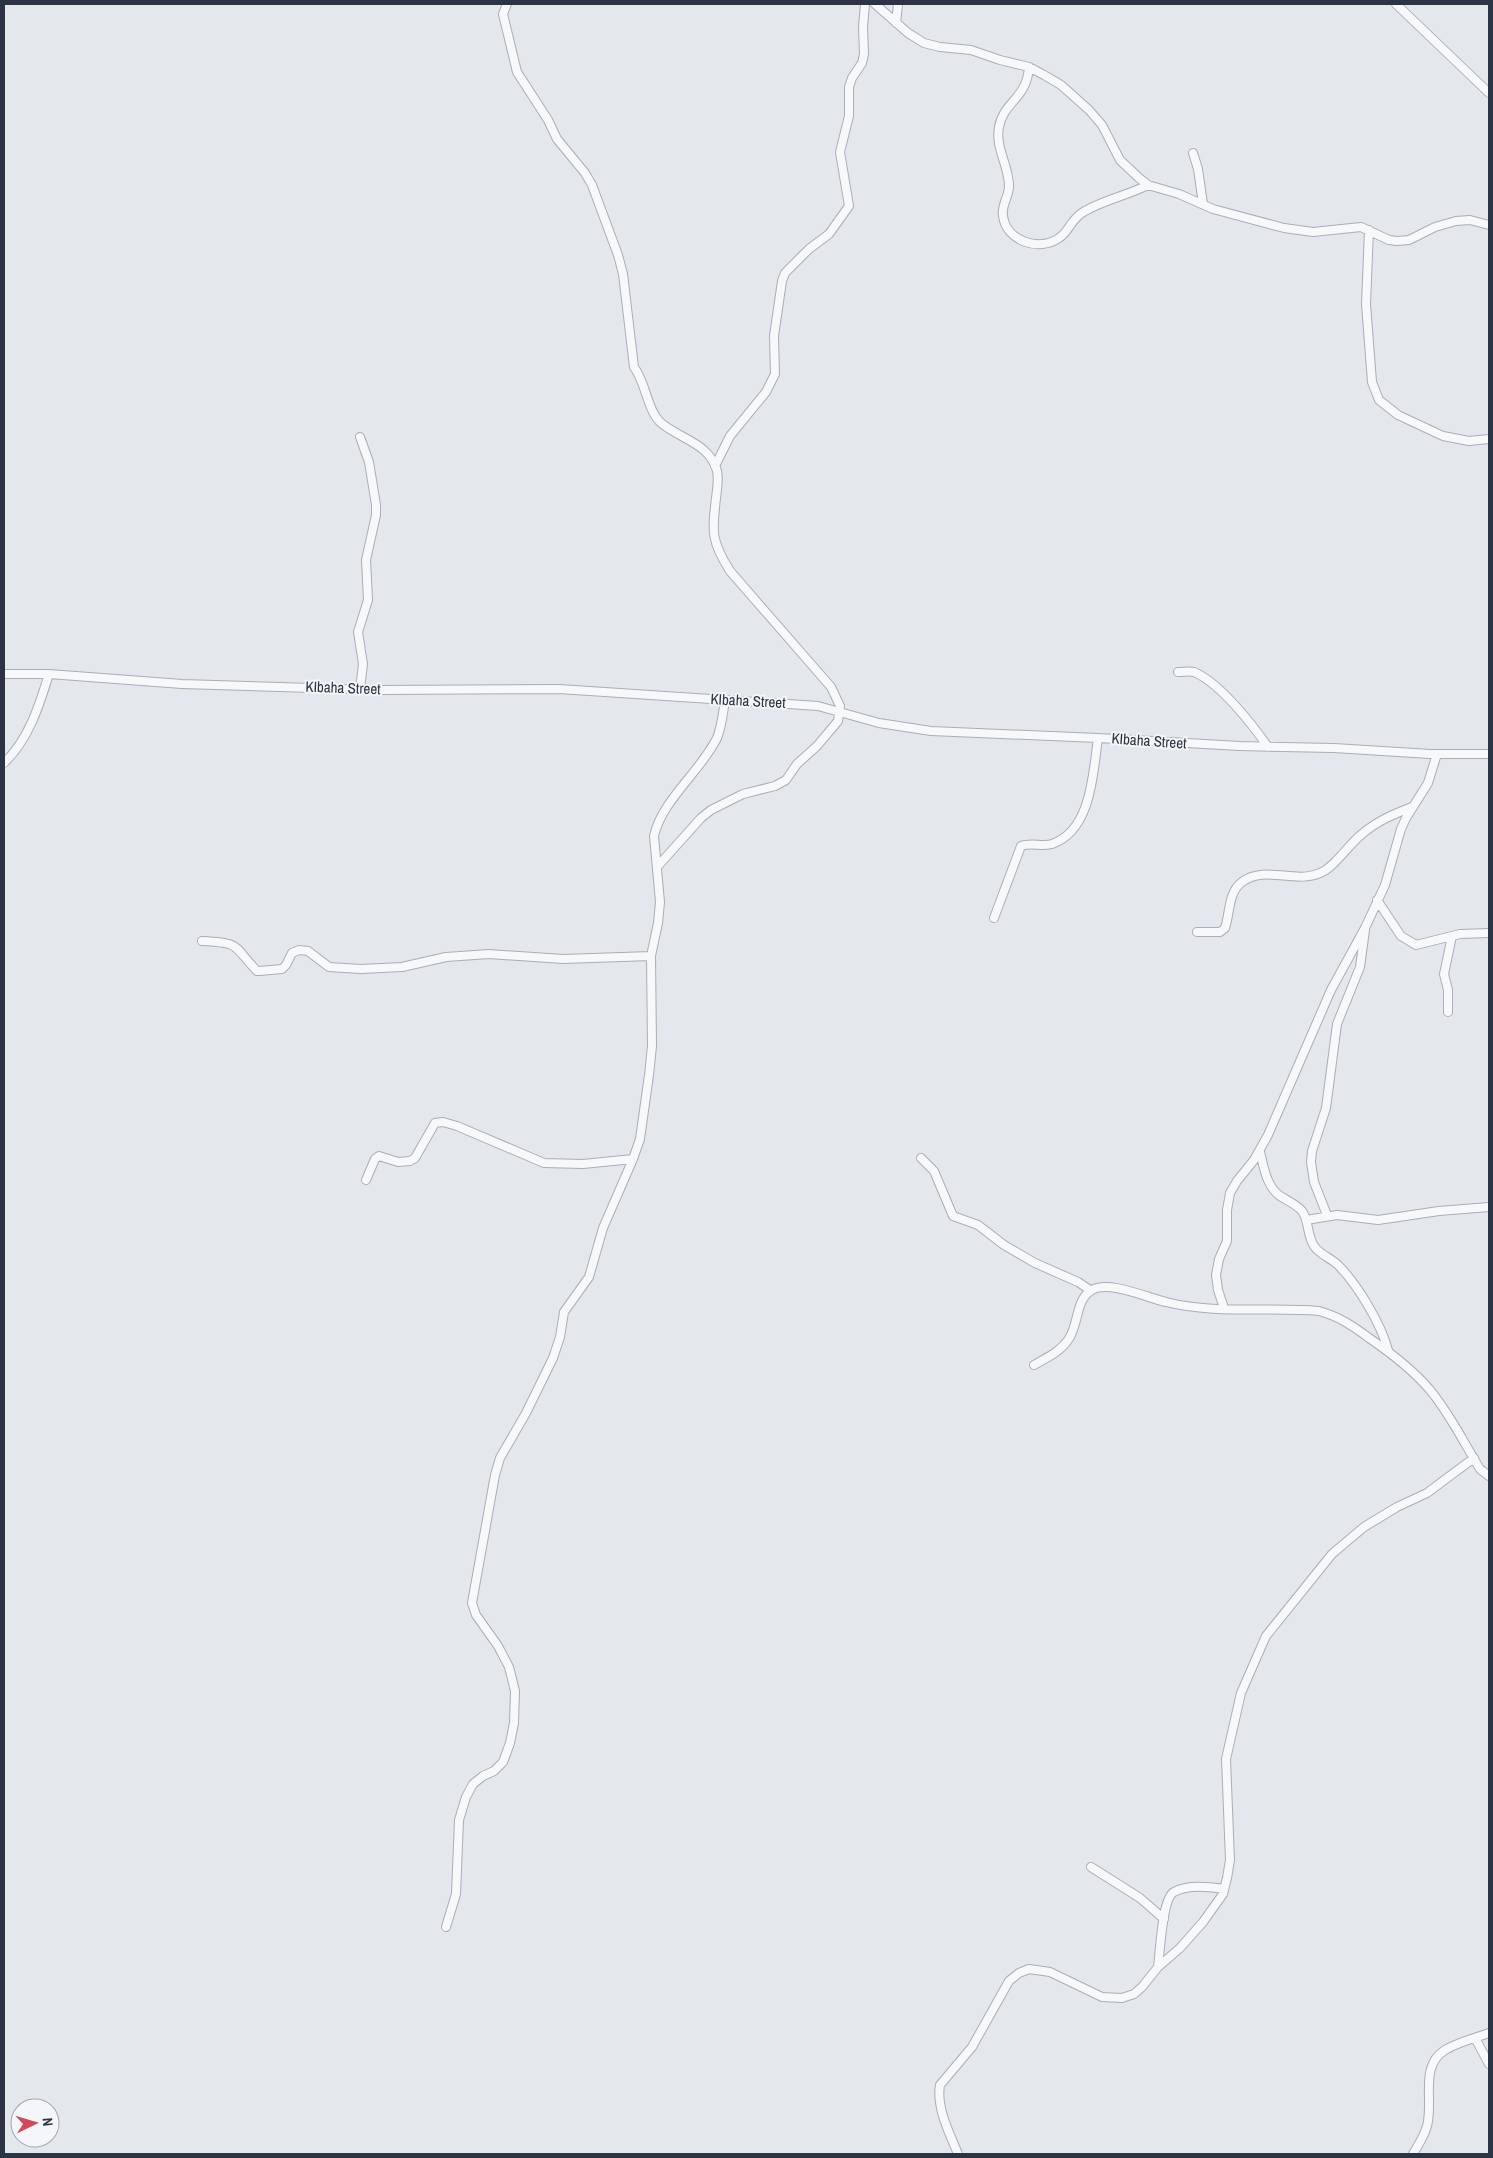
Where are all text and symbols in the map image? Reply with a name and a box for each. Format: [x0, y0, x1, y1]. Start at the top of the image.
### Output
street label: KIbaha Street [305, 676, 382, 699]
street label: KIbaha Street [710, 688, 787, 713]
street label: KIbaha Street [1111, 727, 1188, 754]
north arrow [10, 2098, 60, 2148]
text: N [39, 2117, 57, 2127]

